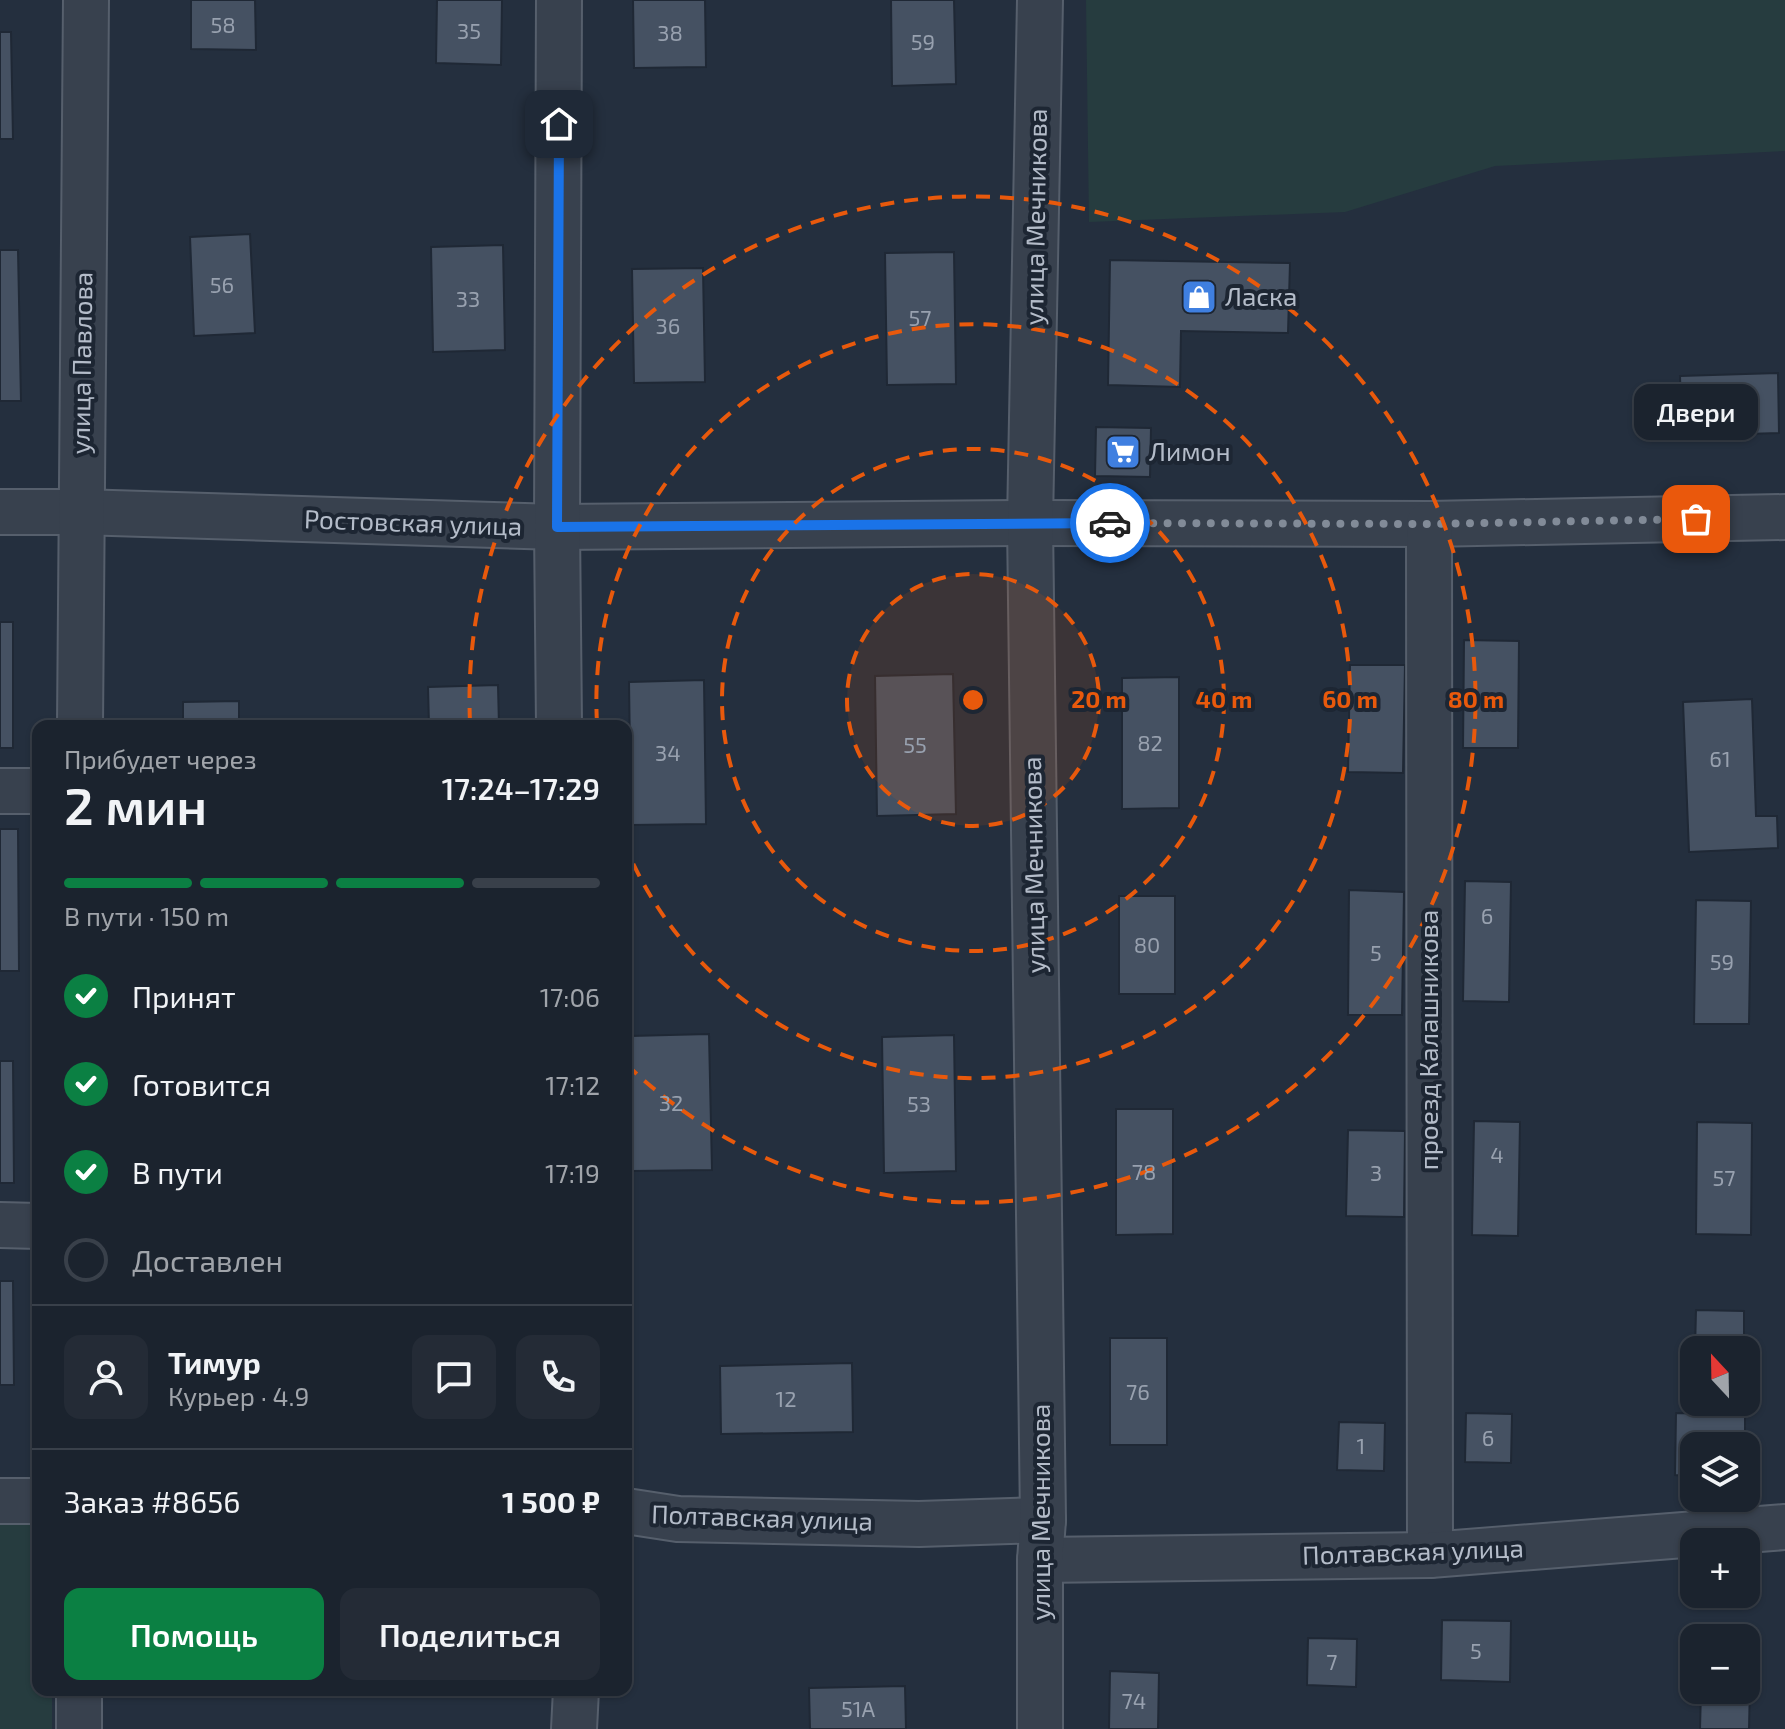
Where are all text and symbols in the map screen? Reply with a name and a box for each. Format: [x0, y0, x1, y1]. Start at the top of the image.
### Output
house number: 58 [210, 11, 236, 37]
house number: 35 [457, 17, 481, 43]
house number: 38 [657, 19, 683, 45]
house number: 59 [911, 28, 935, 54]
pin [525, 90, 593, 158]
icon: home [537, 102, 581, 146]
street label: улица Мечникова [1017, 108, 1053, 326]
street label: улица Павлова [63, 271, 99, 455]
house number: 56 [210, 271, 234, 297]
shop icon: Ласка [1180, 278, 1218, 316]
place label: Ласка [1225, 280, 1297, 311]
house number: 33 [456, 285, 480, 311]
house number: 57 [908, 304, 932, 330]
house number: 36 [656, 312, 680, 338]
callout: Двери [1634, 383, 1758, 439]
text: Двери [1657, 396, 1735, 427]
supermarket icon: Лимон [1104, 433, 1142, 471]
place label: Лимон [1149, 435, 1231, 466]
courier [1070, 483, 1150, 563]
pin [1662, 485, 1730, 553]
icon: bag [1674, 497, 1718, 541]
icon: car [1088, 501, 1132, 545]
street label: Ростовская улица [303, 502, 523, 542]
text: 20 m [1071, 684, 1127, 713]
text: 40 m [1196, 684, 1252, 713]
text: 60 m [1322, 684, 1378, 713]
text: 80 m [1448, 684, 1504, 713]
centre of rings [959, 686, 987, 714]
house number: 82 [1137, 729, 1163, 755]
house number: 55 [903, 731, 927, 757]
house number: 34 [655, 739, 681, 765]
text: Прибудет через [64, 743, 257, 774]
house number: 61 [1709, 745, 1731, 771]
street label: улица Мечникова [1015, 756, 1051, 974]
text: 17:24–17:29 [442, 770, 600, 806]
text: 2 мин [64, 773, 207, 835]
text: В пути · 150 m [64, 900, 229, 931]
house number: 6 [1481, 902, 1493, 928]
street label: проезд Калашникова [1412, 910, 1443, 1170]
house number: 80 [1134, 931, 1160, 957]
house number: 5 [1370, 939, 1382, 965]
house number: 59 [1710, 948, 1734, 974]
icon: check [64, 974, 108, 1018]
text: Принят [132, 978, 236, 1014]
text: 17:06 [540, 981, 600, 1012]
icon: check [64, 1062, 108, 1106]
text: Готовится [132, 1066, 271, 1102]
text: 17:12 [545, 1069, 600, 1100]
house number: 32 [659, 1089, 683, 1115]
house number: 53 [907, 1090, 931, 1116]
house number: 4 [1490, 1141, 1504, 1167]
icon: check [64, 1150, 108, 1194]
text: В пути [132, 1154, 223, 1190]
text: 17:19 [545, 1157, 600, 1188]
house number: 78 [1132, 1158, 1156, 1184]
house number: 3 [1370, 1159, 1382, 1185]
house number: 57 [1712, 1164, 1736, 1190]
text: Доставлен [132, 1242, 283, 1278]
button: person [64, 1335, 148, 1419]
button: chat [412, 1335, 496, 1419]
button: phone [516, 1335, 600, 1419]
north arrow [1680, 1336, 1760, 1416]
map controls [1680, 1336, 1760, 1704]
text: Тимур [168, 1344, 261, 1380]
house number: 76 [1126, 1378, 1150, 1404]
text: Курьер · 4.9 [168, 1380, 309, 1411]
house number: 12 [775, 1385, 797, 1411]
street label: улица Мечникова [1024, 1404, 1056, 1620]
house number: 6 [1482, 1424, 1494, 1450]
house number: 1 [1357, 1432, 1365, 1458]
button: layers [1680, 1432, 1760, 1512]
text: Заказ #8656 [64, 1483, 240, 1519]
text: 1 500 ₽ [502, 1483, 600, 1519]
street label: Полтавская улица [651, 1497, 873, 1537]
button: + [1680, 1528, 1760, 1608]
street label: Полтавская улица [1302, 1531, 1524, 1571]
button: Помощь [64, 1588, 324, 1680]
button: Поделиться [340, 1588, 600, 1680]
button: − [1680, 1624, 1760, 1704]
house number: 5 [1470, 1637, 1482, 1663]
house number: 7 [1326, 1648, 1338, 1674]
house number: 74 [1122, 1687, 1146, 1713]
house number: 51А [841, 1695, 875, 1721]

